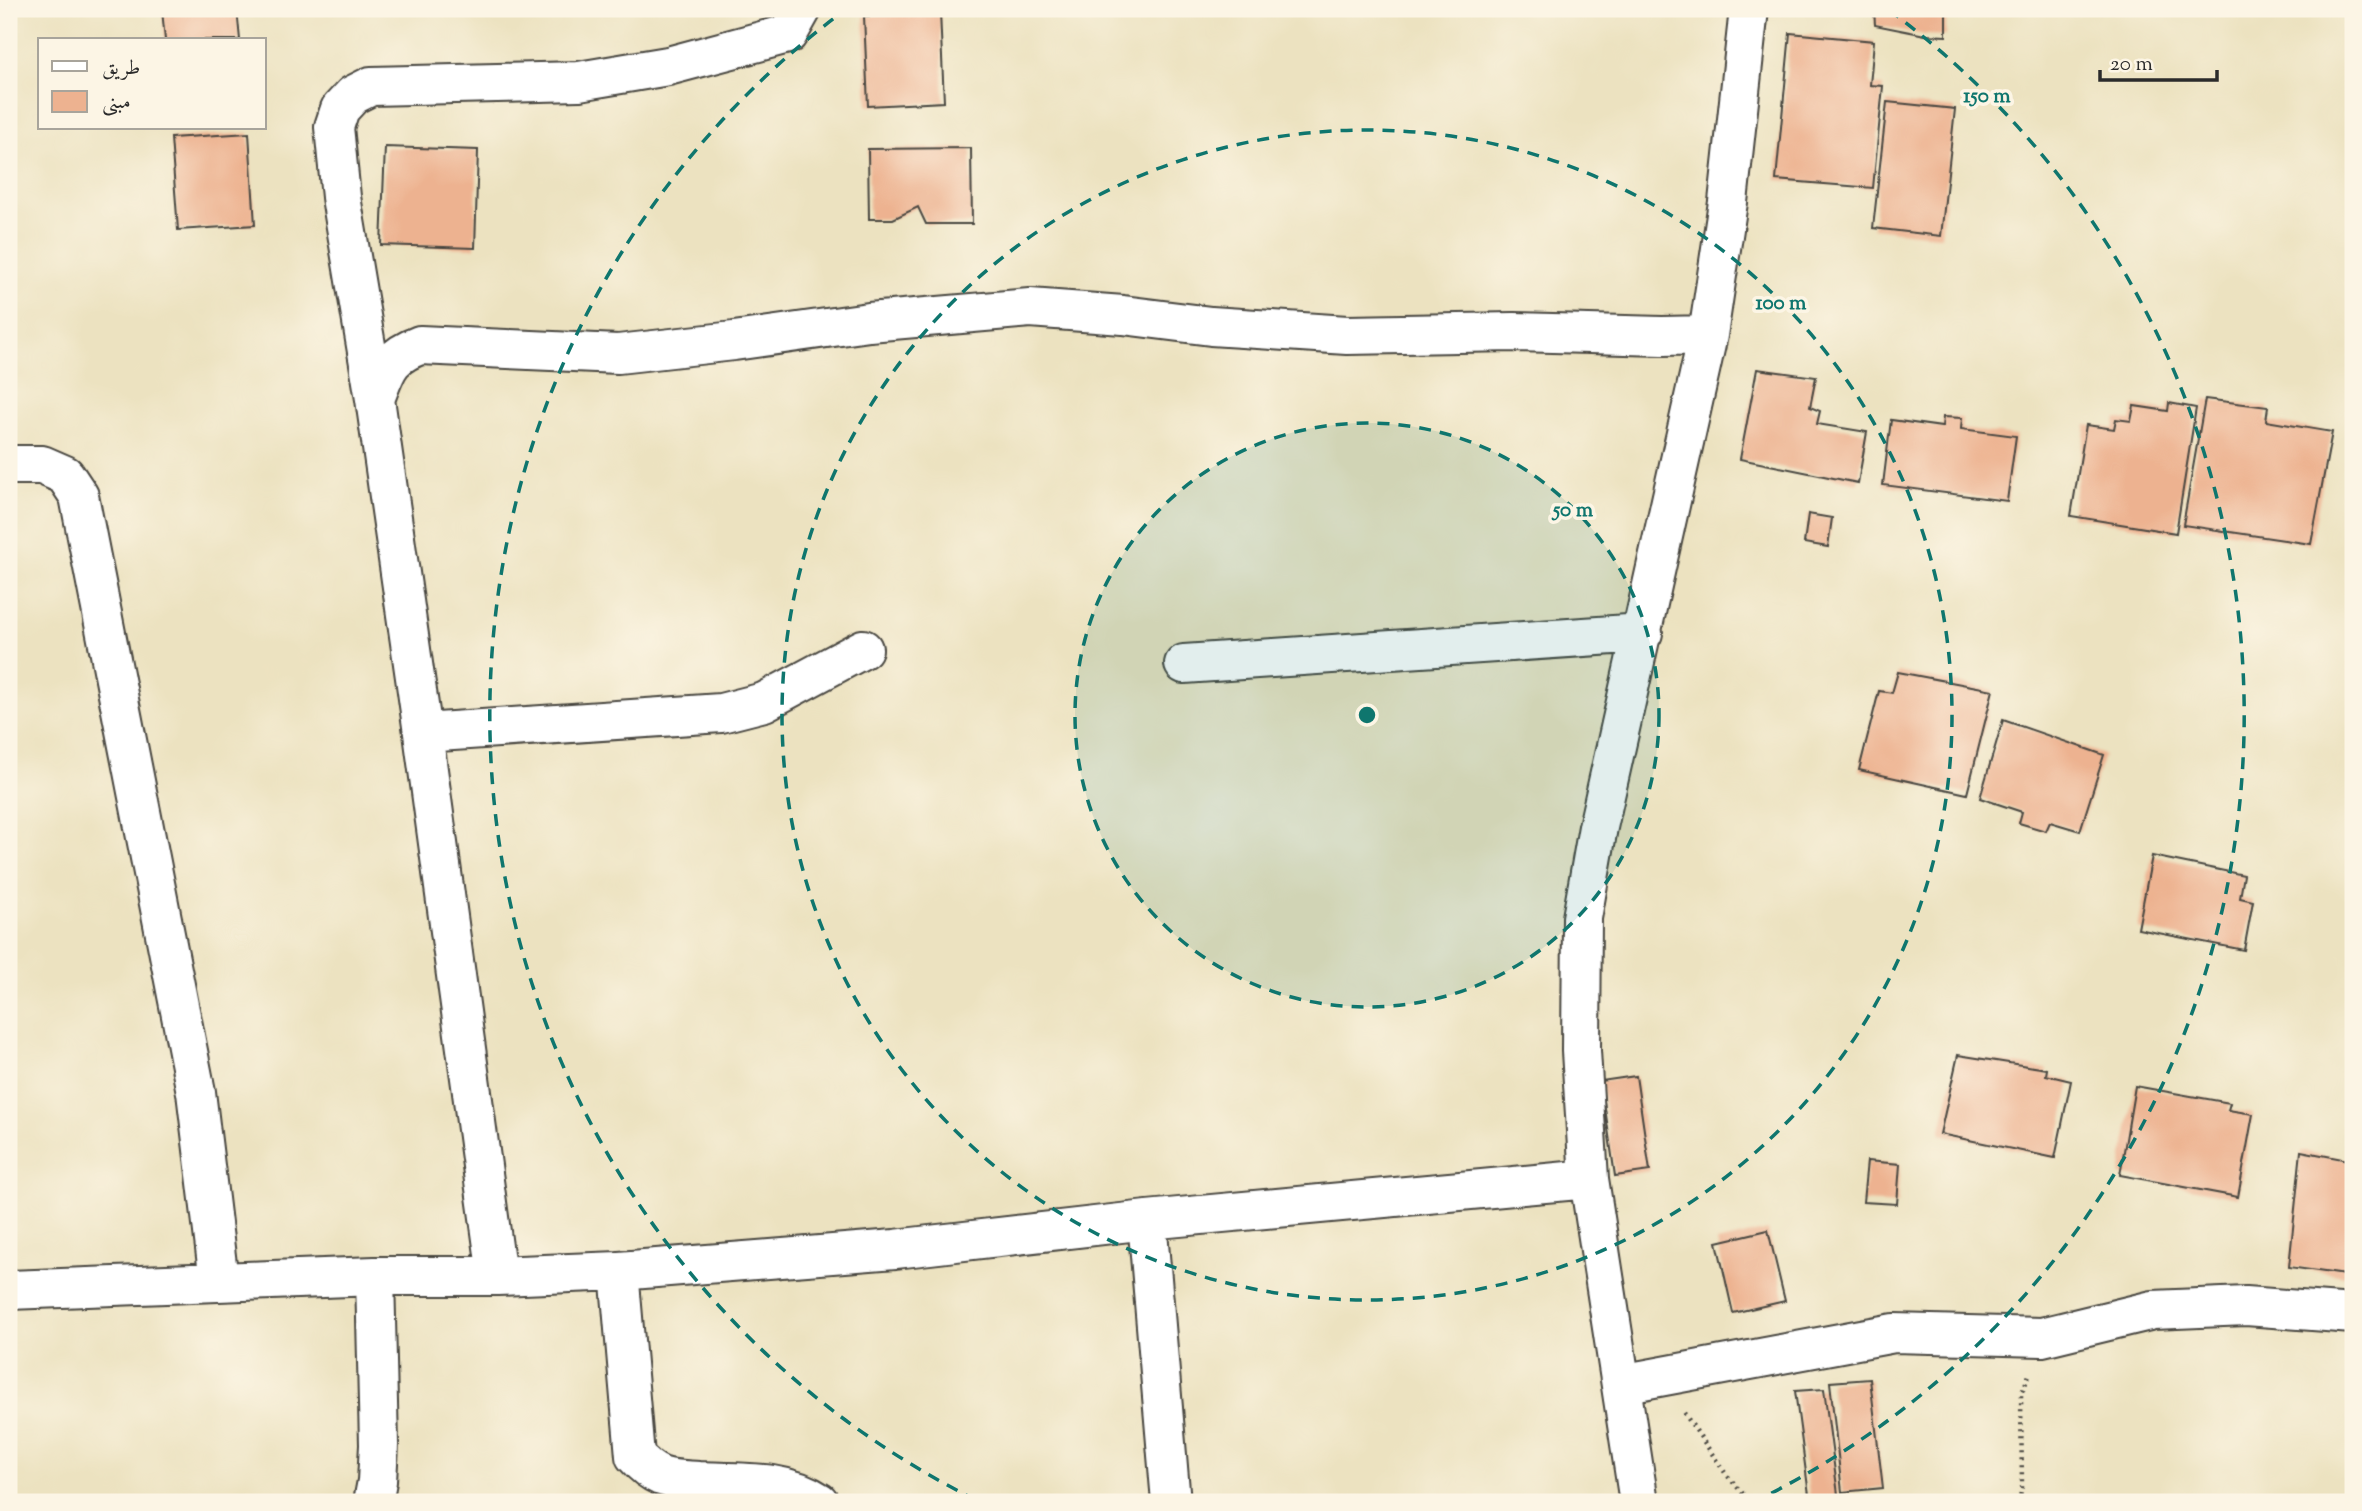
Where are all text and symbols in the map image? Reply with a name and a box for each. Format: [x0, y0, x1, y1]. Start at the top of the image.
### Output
legend [38, 38, 266, 130]
scale bar [2100, 38, 2217, 82]
text: 20 m [2110, 50, 2153, 80]
text: طريق [102, 54, 140, 84]
text: 150 m [1963, 82, 2011, 112]
text: مبنى [102, 88, 131, 118]
text: 100 m [1756, 289, 1807, 319]
text: 50 m [1551, 496, 1594, 526]
centre of rings [1355, 703, 1379, 727]

